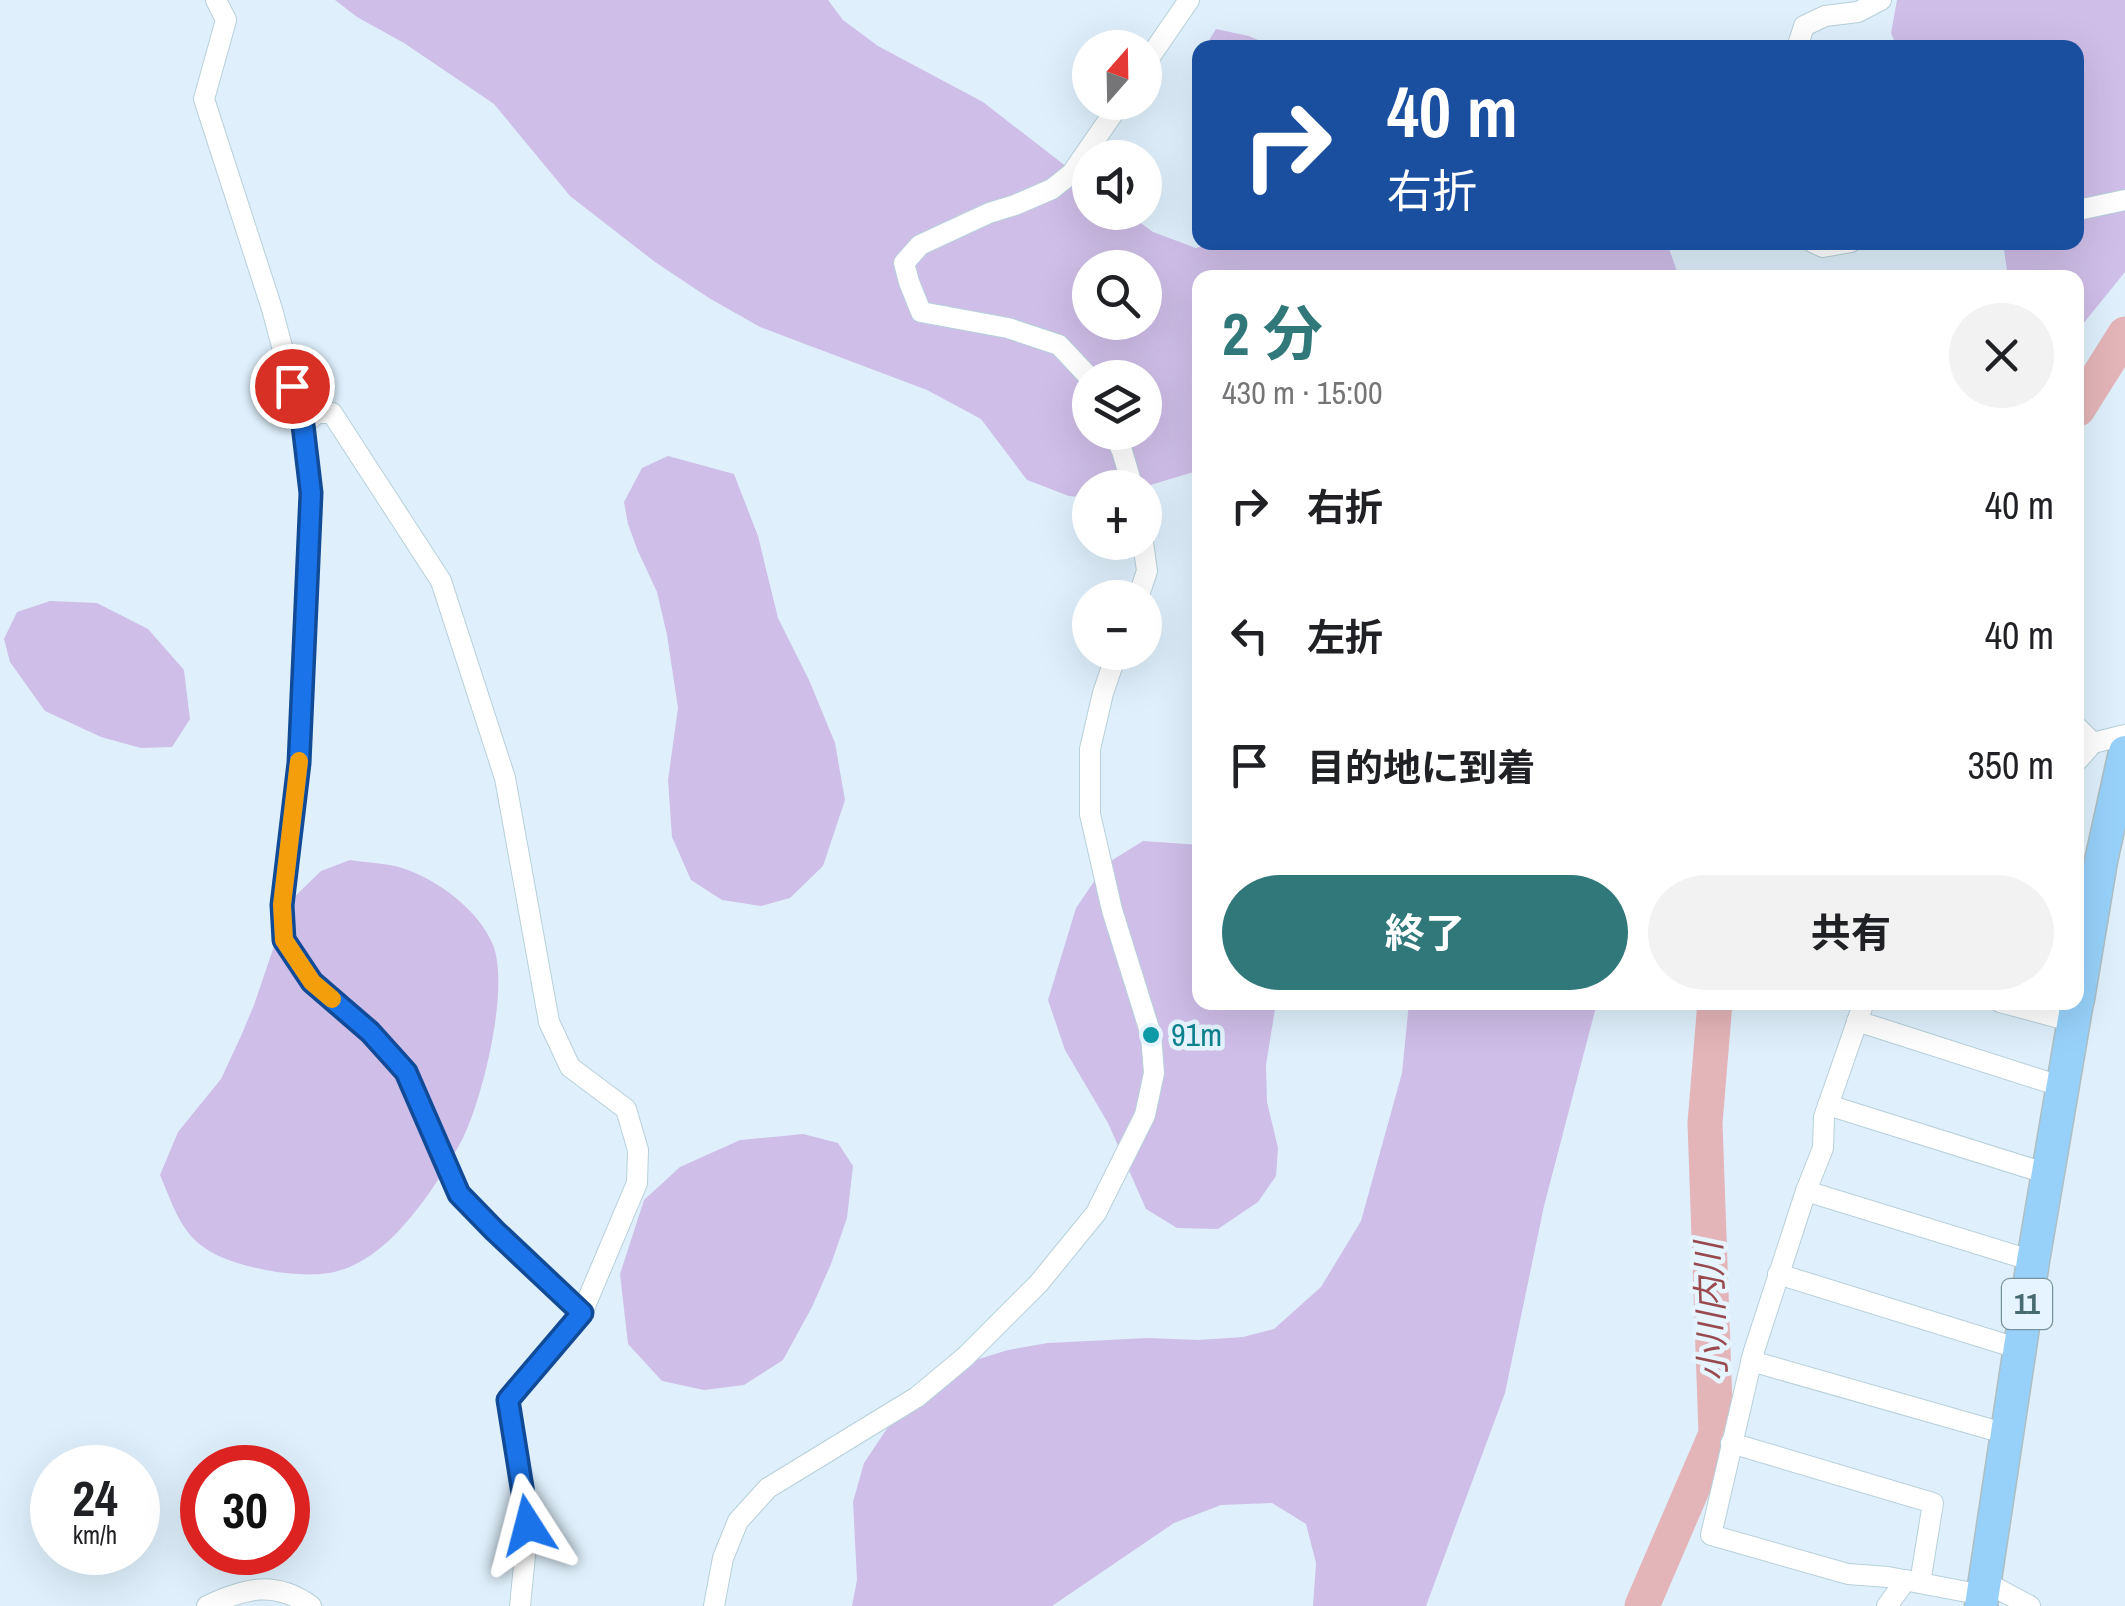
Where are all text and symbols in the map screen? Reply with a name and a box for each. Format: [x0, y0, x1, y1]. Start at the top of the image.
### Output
north arrow [1072, 30, 1162, 120]
map controls [1072, 30, 1162, 670]
text: 40 m [1387, 65, 1518, 159]
icon: right [1222, 80, 1352, 210]
button: sound [1072, 140, 1162, 230]
text: 右折 [1387, 160, 1477, 221]
button: search [1072, 250, 1162, 340]
text: 2 分 [1222, 293, 1323, 374]
button: close [1949, 303, 2054, 408]
pin [250, 344, 335, 429]
icon: arrive [265, 359, 320, 414]
button: layers [1072, 360, 1162, 450]
text: 430 m · 15:00 [1222, 371, 1382, 414]
button: + [1072, 470, 1162, 560]
icon: right [1222, 478, 1277, 533]
text: 40 m [1985, 480, 2054, 531]
text: 右折 [1307, 482, 1383, 533]
button: − [1072, 580, 1162, 670]
icon: left [1222, 608, 1277, 663]
text: 40 m [1985, 610, 2054, 661]
text: 左折 [1307, 612, 1383, 663]
icon: arrive [1222, 738, 1277, 793]
text: 350 m [1967, 740, 2054, 791]
text: 目的地に到着 [1307, 742, 1535, 793]
button: 終了 [1222, 875, 1628, 990]
button: 共有 [1648, 875, 2054, 990]
place label: 91m [1171, 1013, 1222, 1056]
marker: 91m [1140, 1024, 1162, 1046]
water label: 小川内川 [1684, 1237, 1736, 1383]
road number: 11 [2002, 1279, 2052, 1329]
speed limit sign: 30 [180, 1445, 310, 1575]
text: 24 [72, 1464, 118, 1532]
position arrow [476, 1473, 580, 1577]
text: km/h [73, 1518, 117, 1552]

